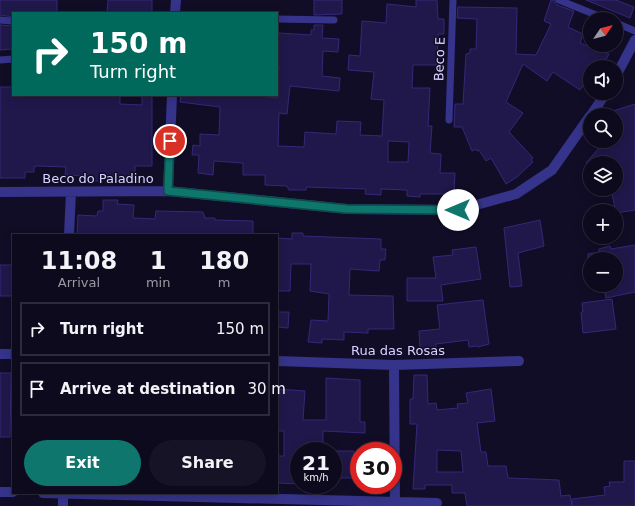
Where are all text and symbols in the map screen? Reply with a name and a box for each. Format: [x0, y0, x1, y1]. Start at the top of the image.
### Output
north arrow [583, 12, 623, 52]
map controls [583, 12, 623, 292]
text: 150 m [90, 27, 187, 60]
icon: right [24, 28, 76, 80]
street label: Beco E [431, 37, 448, 81]
button: sound [583, 60, 623, 100]
text: Turn right [90, 61, 176, 82]
button: search [583, 108, 623, 148]
pin [153, 124, 187, 158]
icon: arrive [159, 130, 181, 152]
button: layers [583, 156, 623, 196]
street label: Beco do Paladino [42, 171, 154, 186]
position arrow [437, 189, 479, 231]
button: + [583, 204, 623, 244]
text: 11:08 [41, 247, 117, 275]
text: 1 [150, 247, 166, 275]
text: 180 [199, 247, 249, 275]
button: − [583, 252, 623, 292]
text: Arrival [58, 275, 100, 290]
text: min [146, 275, 170, 290]
text: m [218, 275, 231, 290]
icon: right [26, 318, 48, 340]
text: Turn right [60, 320, 144, 338]
text: 150 m [216, 320, 264, 338]
street label: Rua das Rosas [351, 343, 445, 358]
icon: arrive [26, 378, 48, 400]
text: Arrive at destination [60, 380, 235, 398]
text: 30 m [247, 380, 286, 398]
button: Exit [24, 440, 141, 486]
button: Share [149, 440, 266, 486]
speed limit sign: 30 [350, 442, 402, 494]
text: 21 [302, 451, 330, 475]
text: km/h [303, 472, 329, 483]

